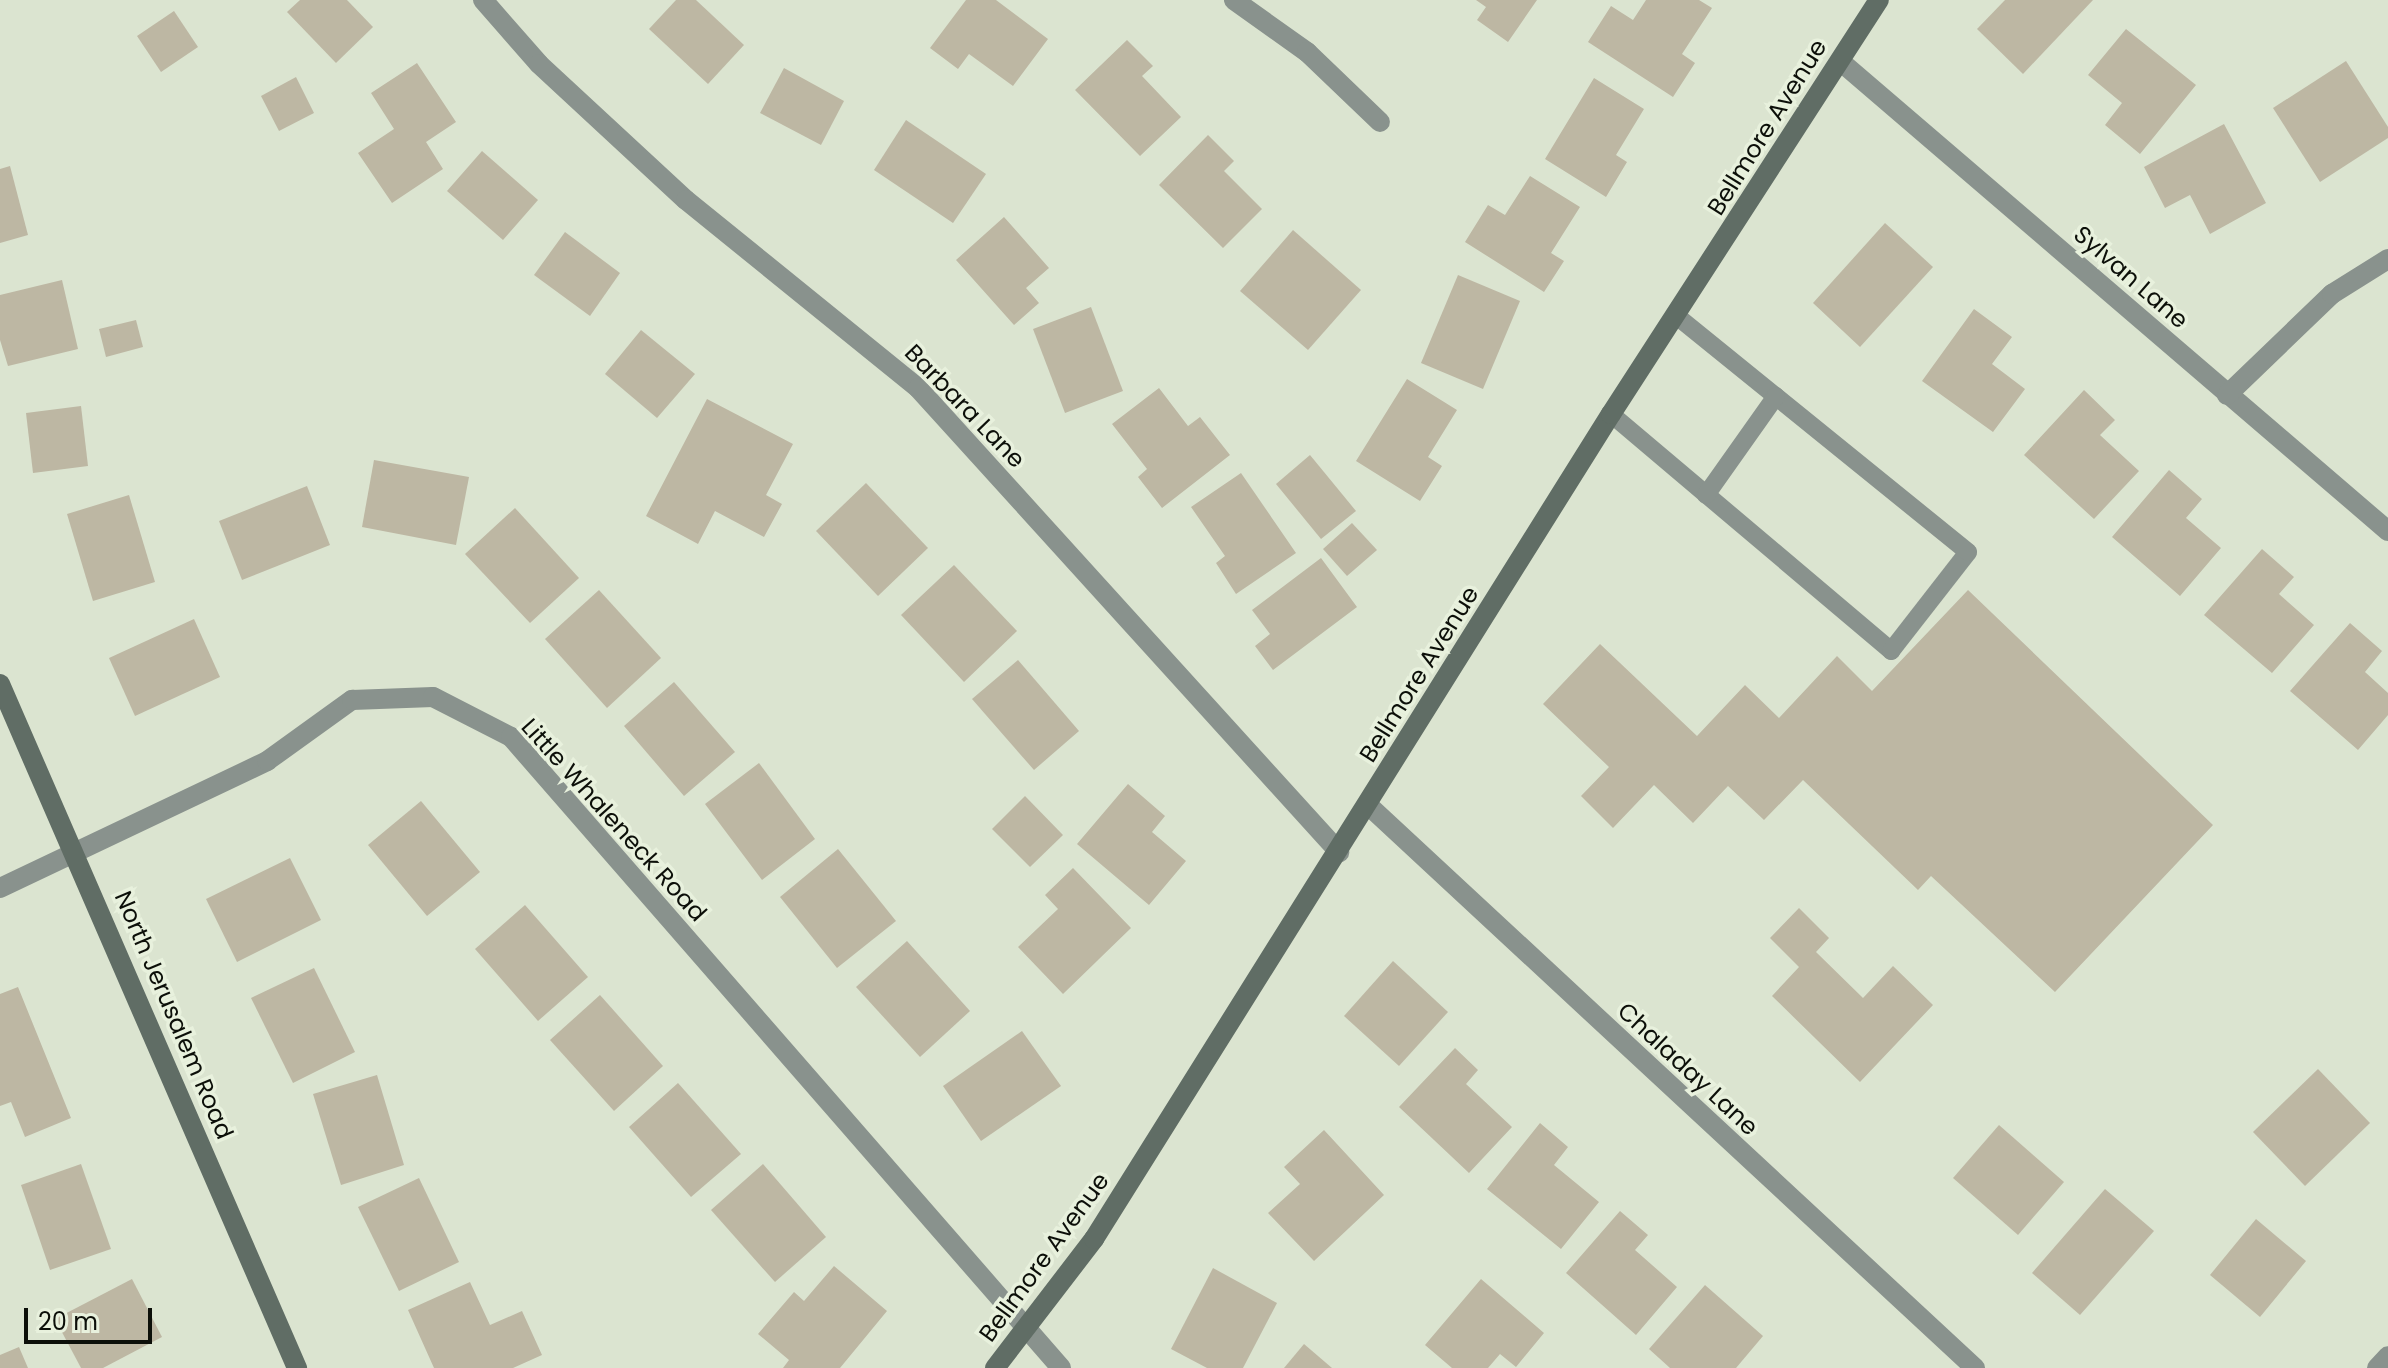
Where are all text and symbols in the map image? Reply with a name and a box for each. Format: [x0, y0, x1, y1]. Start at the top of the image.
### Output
street label: Bellmore Avenue [1701, 34, 1833, 220]
street label: Sylvan Lane [2068, 220, 2194, 334]
street label: Barbara Lane [899, 338, 1031, 474]
street label: Bellmore Avenue [1353, 581, 1485, 767]
street label: Little Whaleneck Road [515, 713, 713, 927]
street label: North Jerusalem Road [109, 887, 239, 1143]
street label: Chaladay Lane [1612, 997, 1764, 1141]
street label: Bellmore Avenue [973, 1167, 1115, 1347]
scale bar [28, 1292, 156, 1342]
text: 20 m [38, 1305, 98, 1338]

